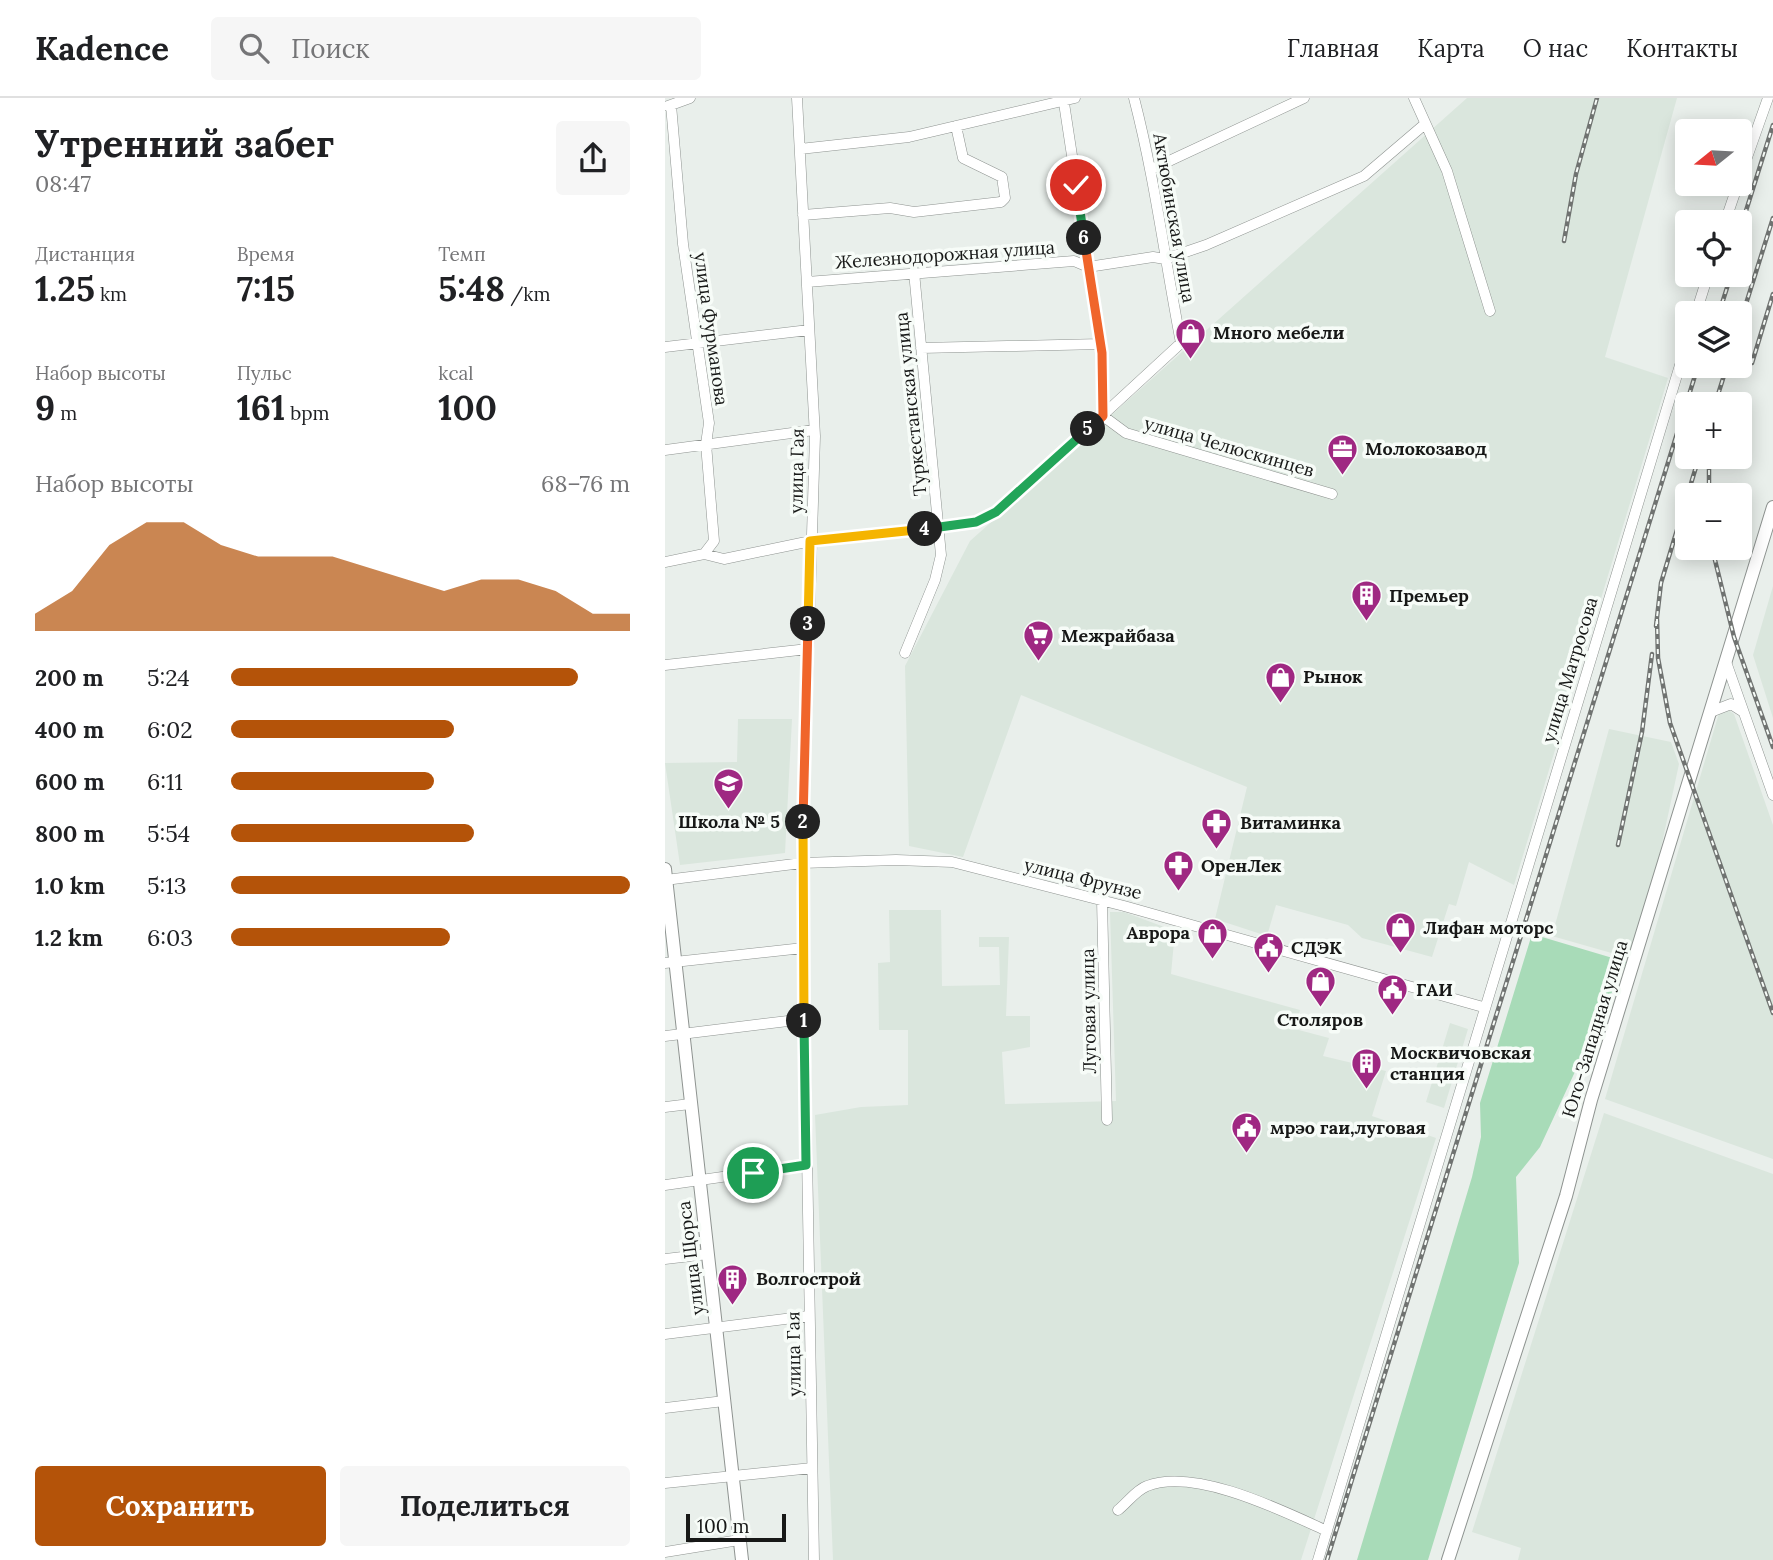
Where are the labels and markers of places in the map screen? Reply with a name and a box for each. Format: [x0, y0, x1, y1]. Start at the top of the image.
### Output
pin [1046, 155, 1106, 215]
pin: 6 [1067, 220, 1101, 256]
shop icon: Много мебели [1173, 316, 1207, 360]
place label: Много мебели [1213, 321, 1345, 344]
pin: 5 [1071, 412, 1105, 446]
office icon: Молокозавод [1325, 432, 1359, 476]
place label: Молокозавод [1365, 437, 1487, 460]
pin: 4 [908, 512, 943, 546]
building icon: Премьер [1349, 579, 1383, 623]
place label: Премьер [1389, 584, 1469, 607]
pin: 3 [790, 606, 825, 642]
supermarket icon: Межрайбаза [1021, 619, 1055, 663]
place label: Межрайбаза [1061, 624, 1175, 647]
shop icon: Рынок [1263, 660, 1297, 704]
place label: Рынок [1303, 665, 1363, 688]
school or university icon: Школа № 5 [712, 767, 746, 811]
pin: 2 [785, 804, 821, 840]
pharmacy icon: Витаминка [1200, 806, 1234, 850]
place label: Школа № 5 [678, 810, 780, 833]
place label: Витаминка [1240, 811, 1341, 834]
pharmacy icon: ОренЛек [1161, 849, 1195, 893]
place label: ОренЛек [1201, 854, 1282, 877]
shop icon: Лифан моторс [1383, 911, 1417, 955]
shop icon: Аврора [1196, 916, 1230, 960]
place label: Лифан моторс [1423, 916, 1554, 939]
place label: Аврора [1126, 921, 1191, 944]
public building icon: СДЭК [1251, 931, 1285, 975]
place label: СДЭК [1291, 936, 1342, 959]
shop icon: Столяров [1303, 965, 1337, 1009]
public building icon: ГАИ [1376, 973, 1410, 1017]
place label: ГАИ [1416, 978, 1453, 1001]
pin: 1 [787, 1004, 821, 1038]
place label: Столяров [1277, 1008, 1363, 1031]
place label: Москвичовская станция [1390, 1041, 1531, 1085]
building icon: Москвичовская станция [1350, 1046, 1384, 1090]
public building icon: мрэо гаи,луговая [1230, 1111, 1264, 1155]
place label: мрэо гаи,луговая [1270, 1116, 1426, 1139]
pin [723, 1143, 783, 1203]
building icon: Волгострой [716, 1262, 750, 1306]
place label: Волгострой [756, 1267, 861, 1290]

